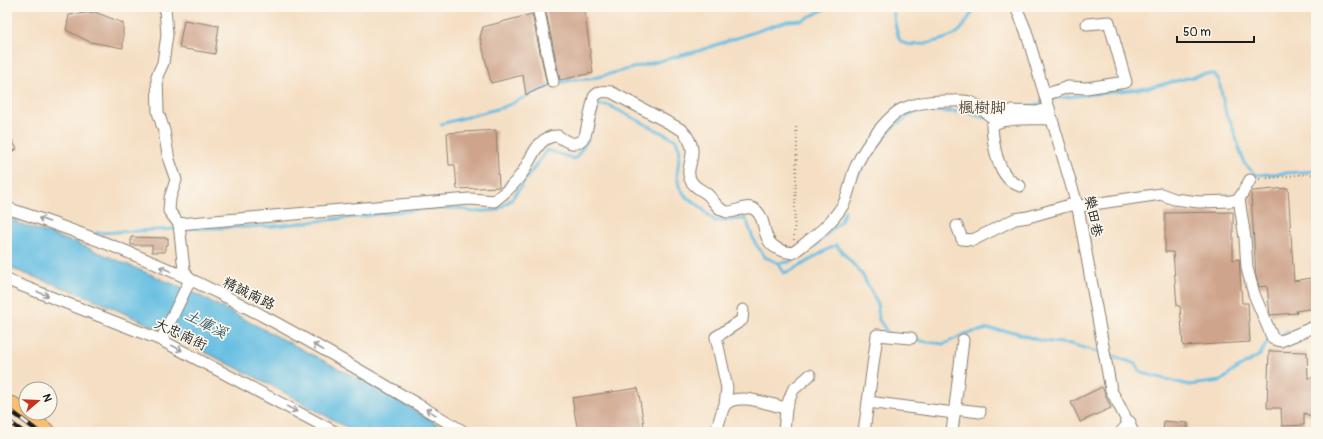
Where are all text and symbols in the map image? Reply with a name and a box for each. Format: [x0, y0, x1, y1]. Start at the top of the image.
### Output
scale bar [1177, 18, 1254, 44]
text: 50 m [1183, 25, 1211, 40]
district label: 楓樹脚 [958, 98, 1006, 118]
street label: 樂田巷 [1081, 194, 1106, 239]
one-way arrow [37, 216, 50, 223]
one-way arrow [159, 265, 171, 273]
street label: 精誠南路 [220, 274, 278, 313]
one-way arrow [37, 290, 49, 298]
water label: 土庫溪 [181, 306, 231, 344]
street label: 大忠南街 [152, 315, 210, 354]
one-way arrow [312, 343, 324, 350]
one-way arrow [170, 345, 182, 352]
north arrow [18, 381, 58, 421]
text: N [40, 392, 55, 404]
one-way arrow [286, 405, 298, 413]
one-way arrow [425, 408, 437, 416]

